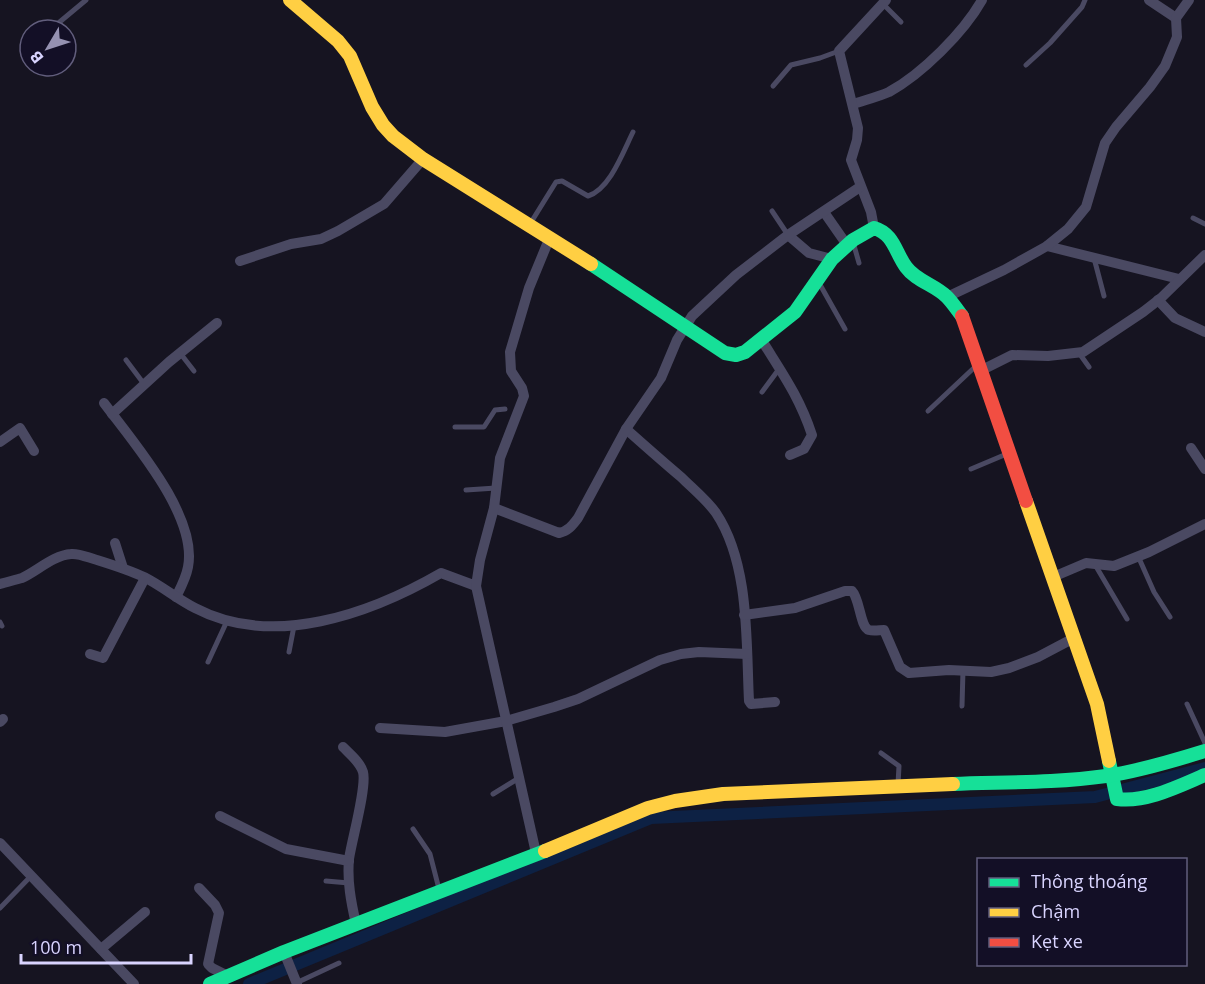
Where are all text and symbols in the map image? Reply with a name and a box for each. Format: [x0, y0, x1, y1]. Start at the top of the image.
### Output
north arrow [18, 18, 78, 78]
text: B [24, 46, 48, 69]
legend [977, 858, 1187, 966]
text: Thông thoáng [1031, 869, 1148, 893]
text: Chậm [1031, 899, 1080, 923]
scale bar [21, 927, 190, 965]
text: Kẹt xe [1031, 929, 1083, 953]
text: 100 m [30, 935, 82, 959]

